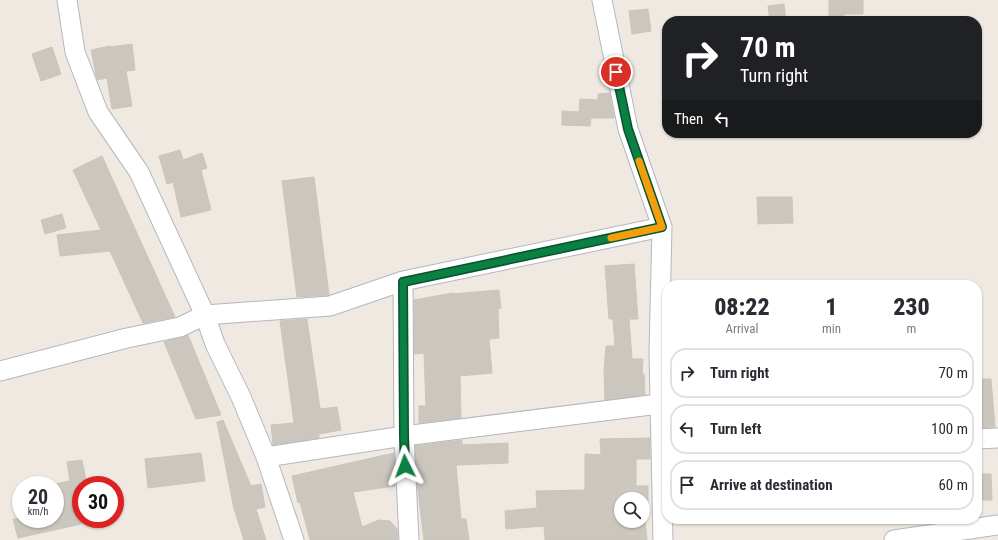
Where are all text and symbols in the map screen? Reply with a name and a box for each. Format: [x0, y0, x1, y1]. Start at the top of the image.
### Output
text: 70 m [740, 31, 796, 64]
icon: right [674, 32, 726, 84]
pin [599, 55, 633, 89]
icon: arrive [605, 61, 627, 83]
text: Turn right [740, 65, 808, 86]
icon: left [711, 108, 733, 130]
text: Then [674, 110, 703, 128]
text: 08:22 [714, 293, 770, 321]
text: 1 [825, 293, 838, 321]
text: 230 [893, 293, 930, 321]
text: Arrival [725, 321, 759, 336]
text: min [822, 321, 841, 336]
text: m [907, 321, 916, 336]
icon: right [676, 362, 698, 384]
text: Turn right [710, 364, 769, 382]
text: 70 m [938, 364, 968, 382]
icon: left [676, 418, 698, 440]
text: Turn left [710, 420, 761, 438]
text: 100 m [931, 420, 968, 438]
position arrow [384, 445, 426, 487]
icon: arrive [676, 474, 698, 496]
speed limit sign: 30 [72, 476, 124, 528]
text: Arrive at destination [710, 476, 833, 494]
text: 60 m [938, 476, 968, 494]
text: 20 [28, 485, 48, 509]
map controls [614, 492, 650, 528]
button: search [614, 492, 650, 528]
text: km/h [28, 506, 48, 517]

